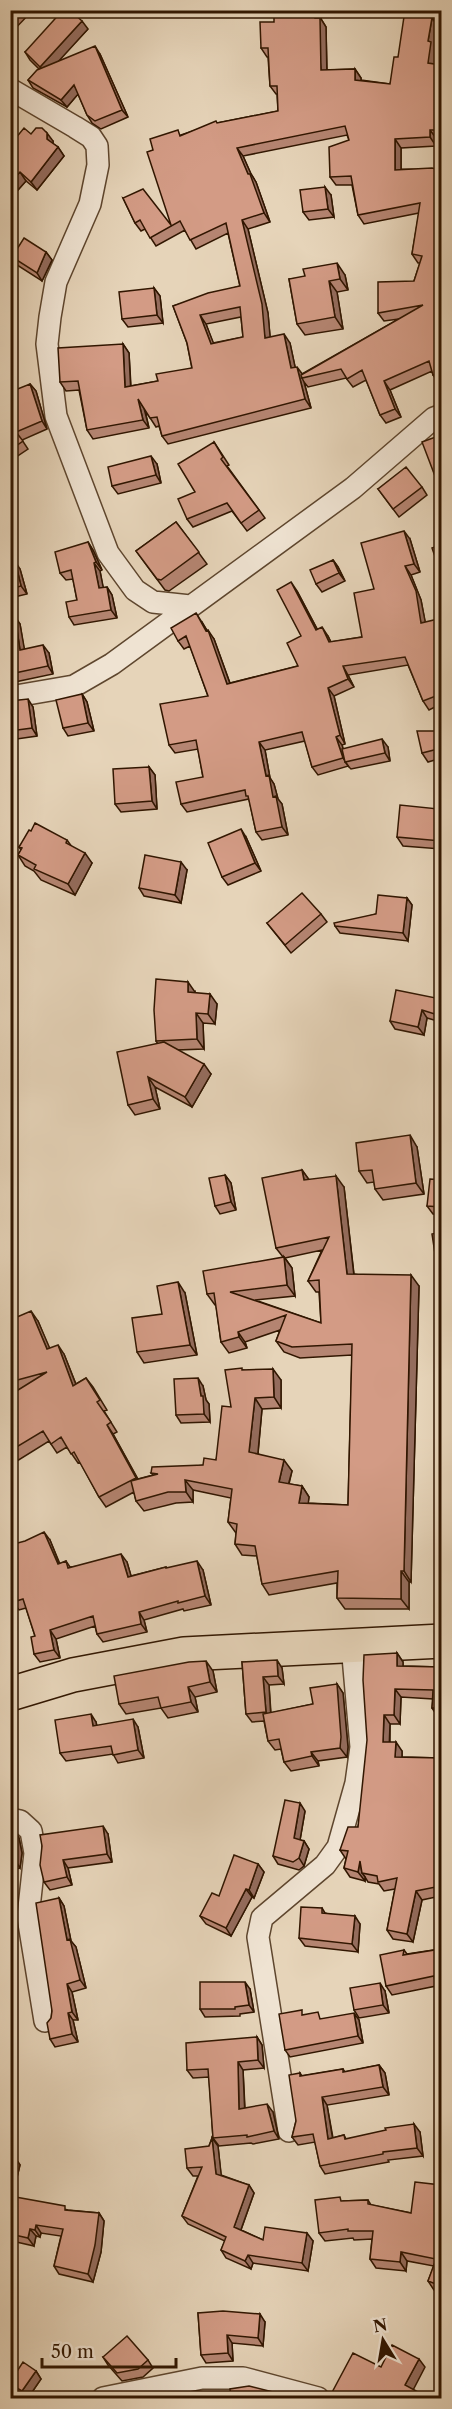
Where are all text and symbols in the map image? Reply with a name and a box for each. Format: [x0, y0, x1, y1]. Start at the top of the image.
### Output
north arrow [353, 2310, 413, 2370]
text: N [371, 2314, 389, 2336]
scale bar [42, 2331, 176, 2369]
text: 50 m [51, 2341, 94, 2363]

